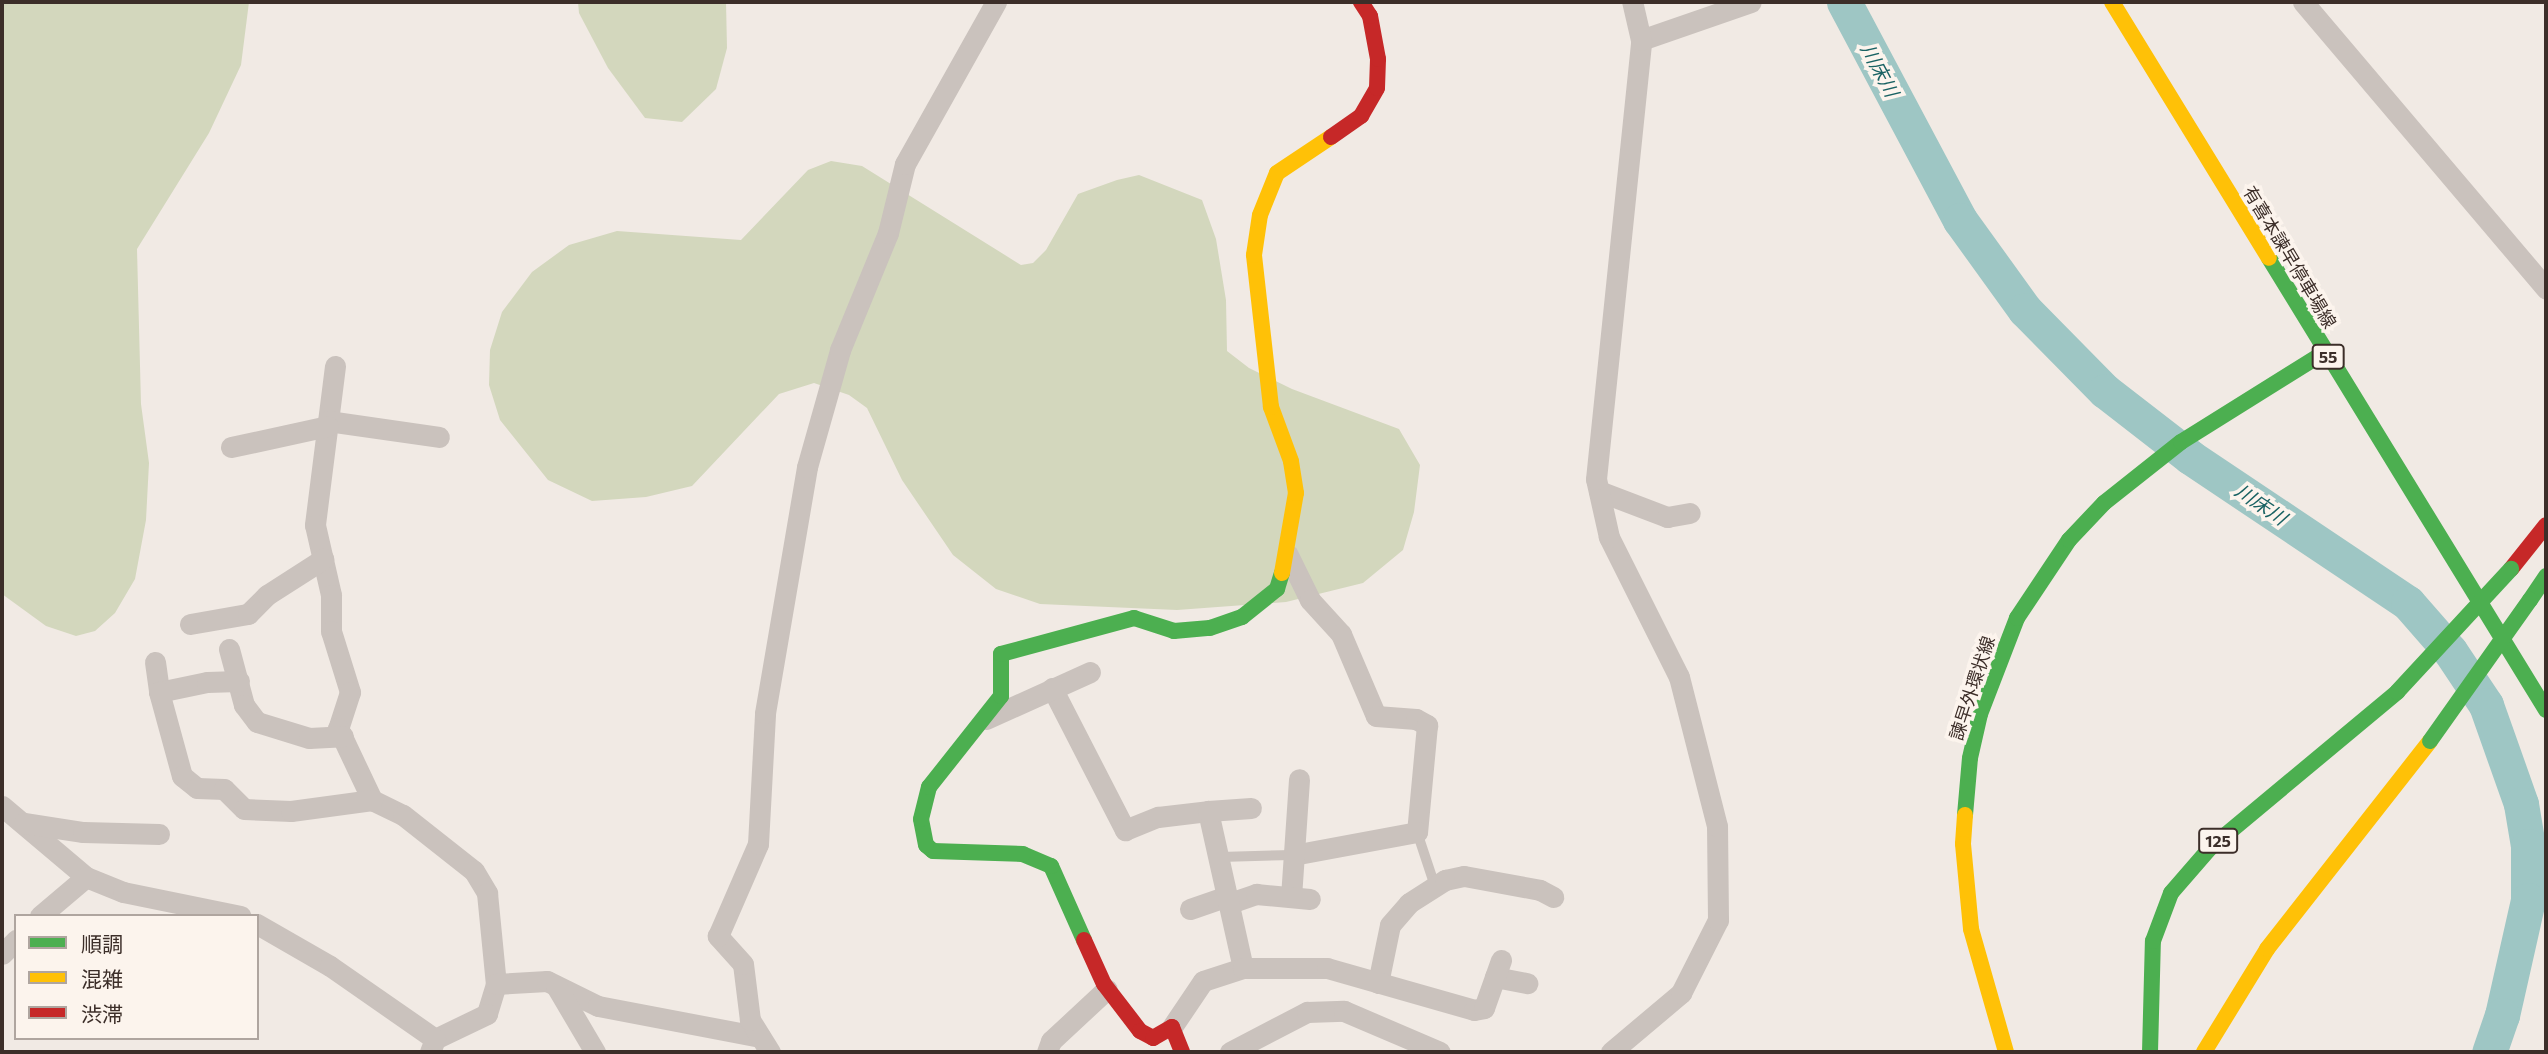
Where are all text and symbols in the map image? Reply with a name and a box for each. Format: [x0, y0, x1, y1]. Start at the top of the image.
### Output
water label: 川床川 [1857, 39, 1903, 101]
street label: 有喜本諫早停車場線 [2239, 182, 2341, 332]
road number: 55 [2310, 344, 2346, 370]
water label: 川床川 [2231, 479, 2291, 529]
street label: 諫早外環状線 [1945, 633, 1999, 743]
road number: 125 [2197, 828, 2239, 854]
legend [14, 914, 259, 1040]
text: 順調 [81, 931, 123, 956]
text: 混雑 [81, 966, 123, 991]
text: 渋滞 [81, 1001, 123, 1026]

